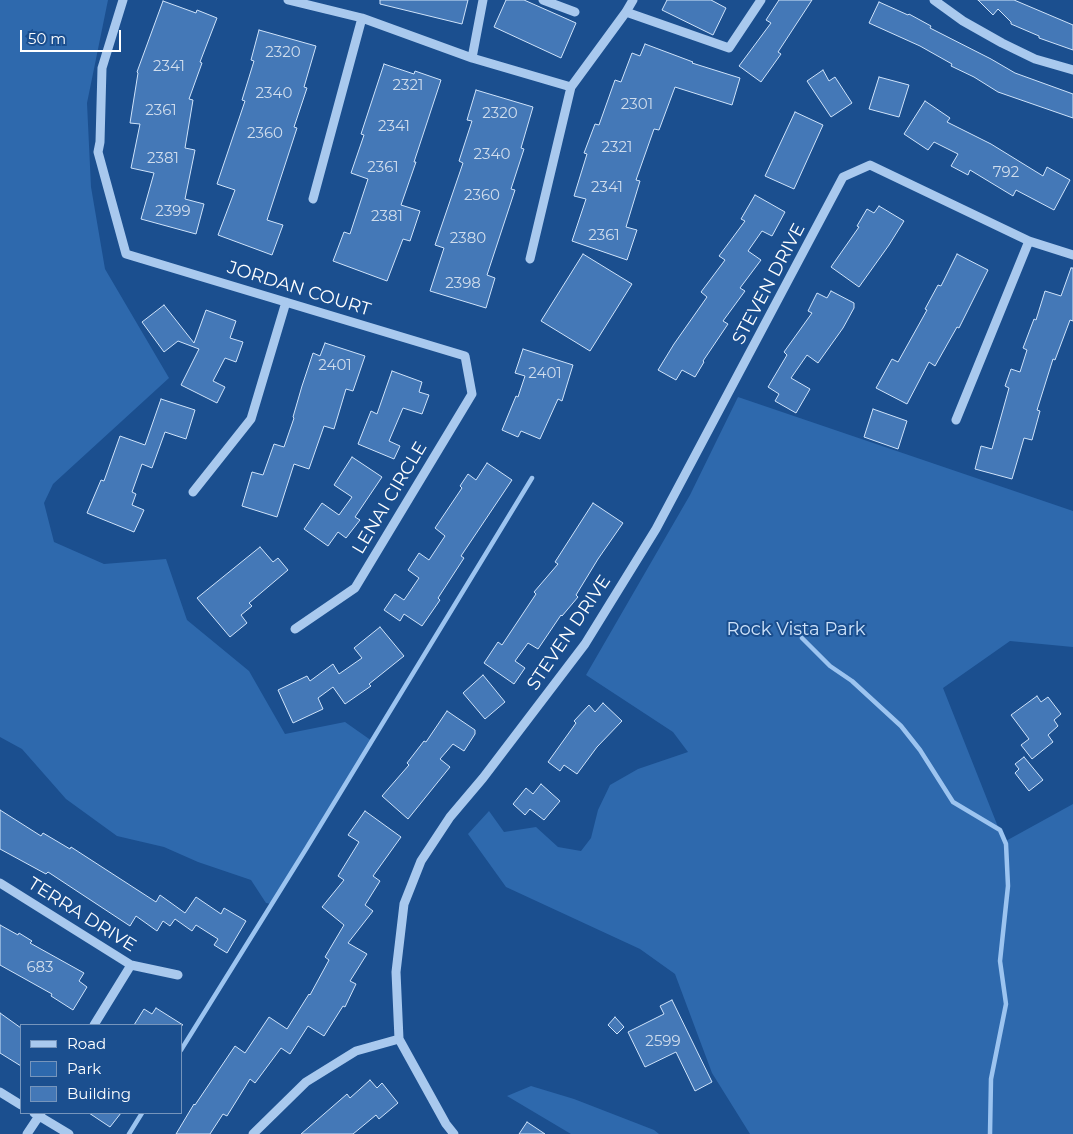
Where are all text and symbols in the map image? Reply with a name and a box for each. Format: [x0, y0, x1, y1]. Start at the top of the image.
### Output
scale bar [22, 20, 124, 52]
text: 50 m [28, 29, 66, 48]
house number: 2320 [265, 44, 301, 62]
house number: 2341 [153, 58, 185, 76]
house number: 2321 [393, 77, 423, 95]
house number: 2340 [256, 85, 292, 103]
house number: 2301 [621, 96, 653, 114]
house number: 2361 [145, 102, 177, 120]
house number: 2320 [482, 105, 518, 123]
house number: 2341 [378, 118, 410, 136]
house number: 2360 [247, 125, 283, 143]
house number: 2321 [602, 139, 632, 157]
house number: 2340 [474, 146, 510, 164]
house number: 2381 [147, 150, 179, 168]
house number: 2361 [367, 159, 399, 177]
house number: 792 [993, 164, 1019, 182]
house number: 2341 [591, 179, 623, 197]
house number: 2360 [464, 187, 500, 205]
house number: 2399 [155, 203, 191, 221]
house number: 2381 [371, 208, 403, 226]
street label: STEVEN DRIVE [728, 220, 810, 348]
house number: 2361 [588, 227, 620, 245]
house number: 2380 [450, 230, 486, 248]
street label: JORDAN COURT [225, 257, 373, 321]
house number: 2398 [445, 275, 481, 293]
house number: 2401 [318, 357, 352, 375]
house number: 2401 [528, 365, 562, 383]
street label: LENAI CIRCLE [348, 438, 432, 558]
street label: STEVEN DRIVE [523, 571, 615, 695]
park label: Rock Vista Park [726, 619, 866, 641]
street label: TERRA DRIVE [24, 873, 140, 957]
house number: 683 [26, 959, 54, 977]
legend [20, 1024, 182, 1114]
house number: 2599 [645, 1033, 681, 1051]
text: Road [67, 1034, 106, 1053]
text: Park [67, 1059, 101, 1078]
text: Building [67, 1084, 131, 1103]

